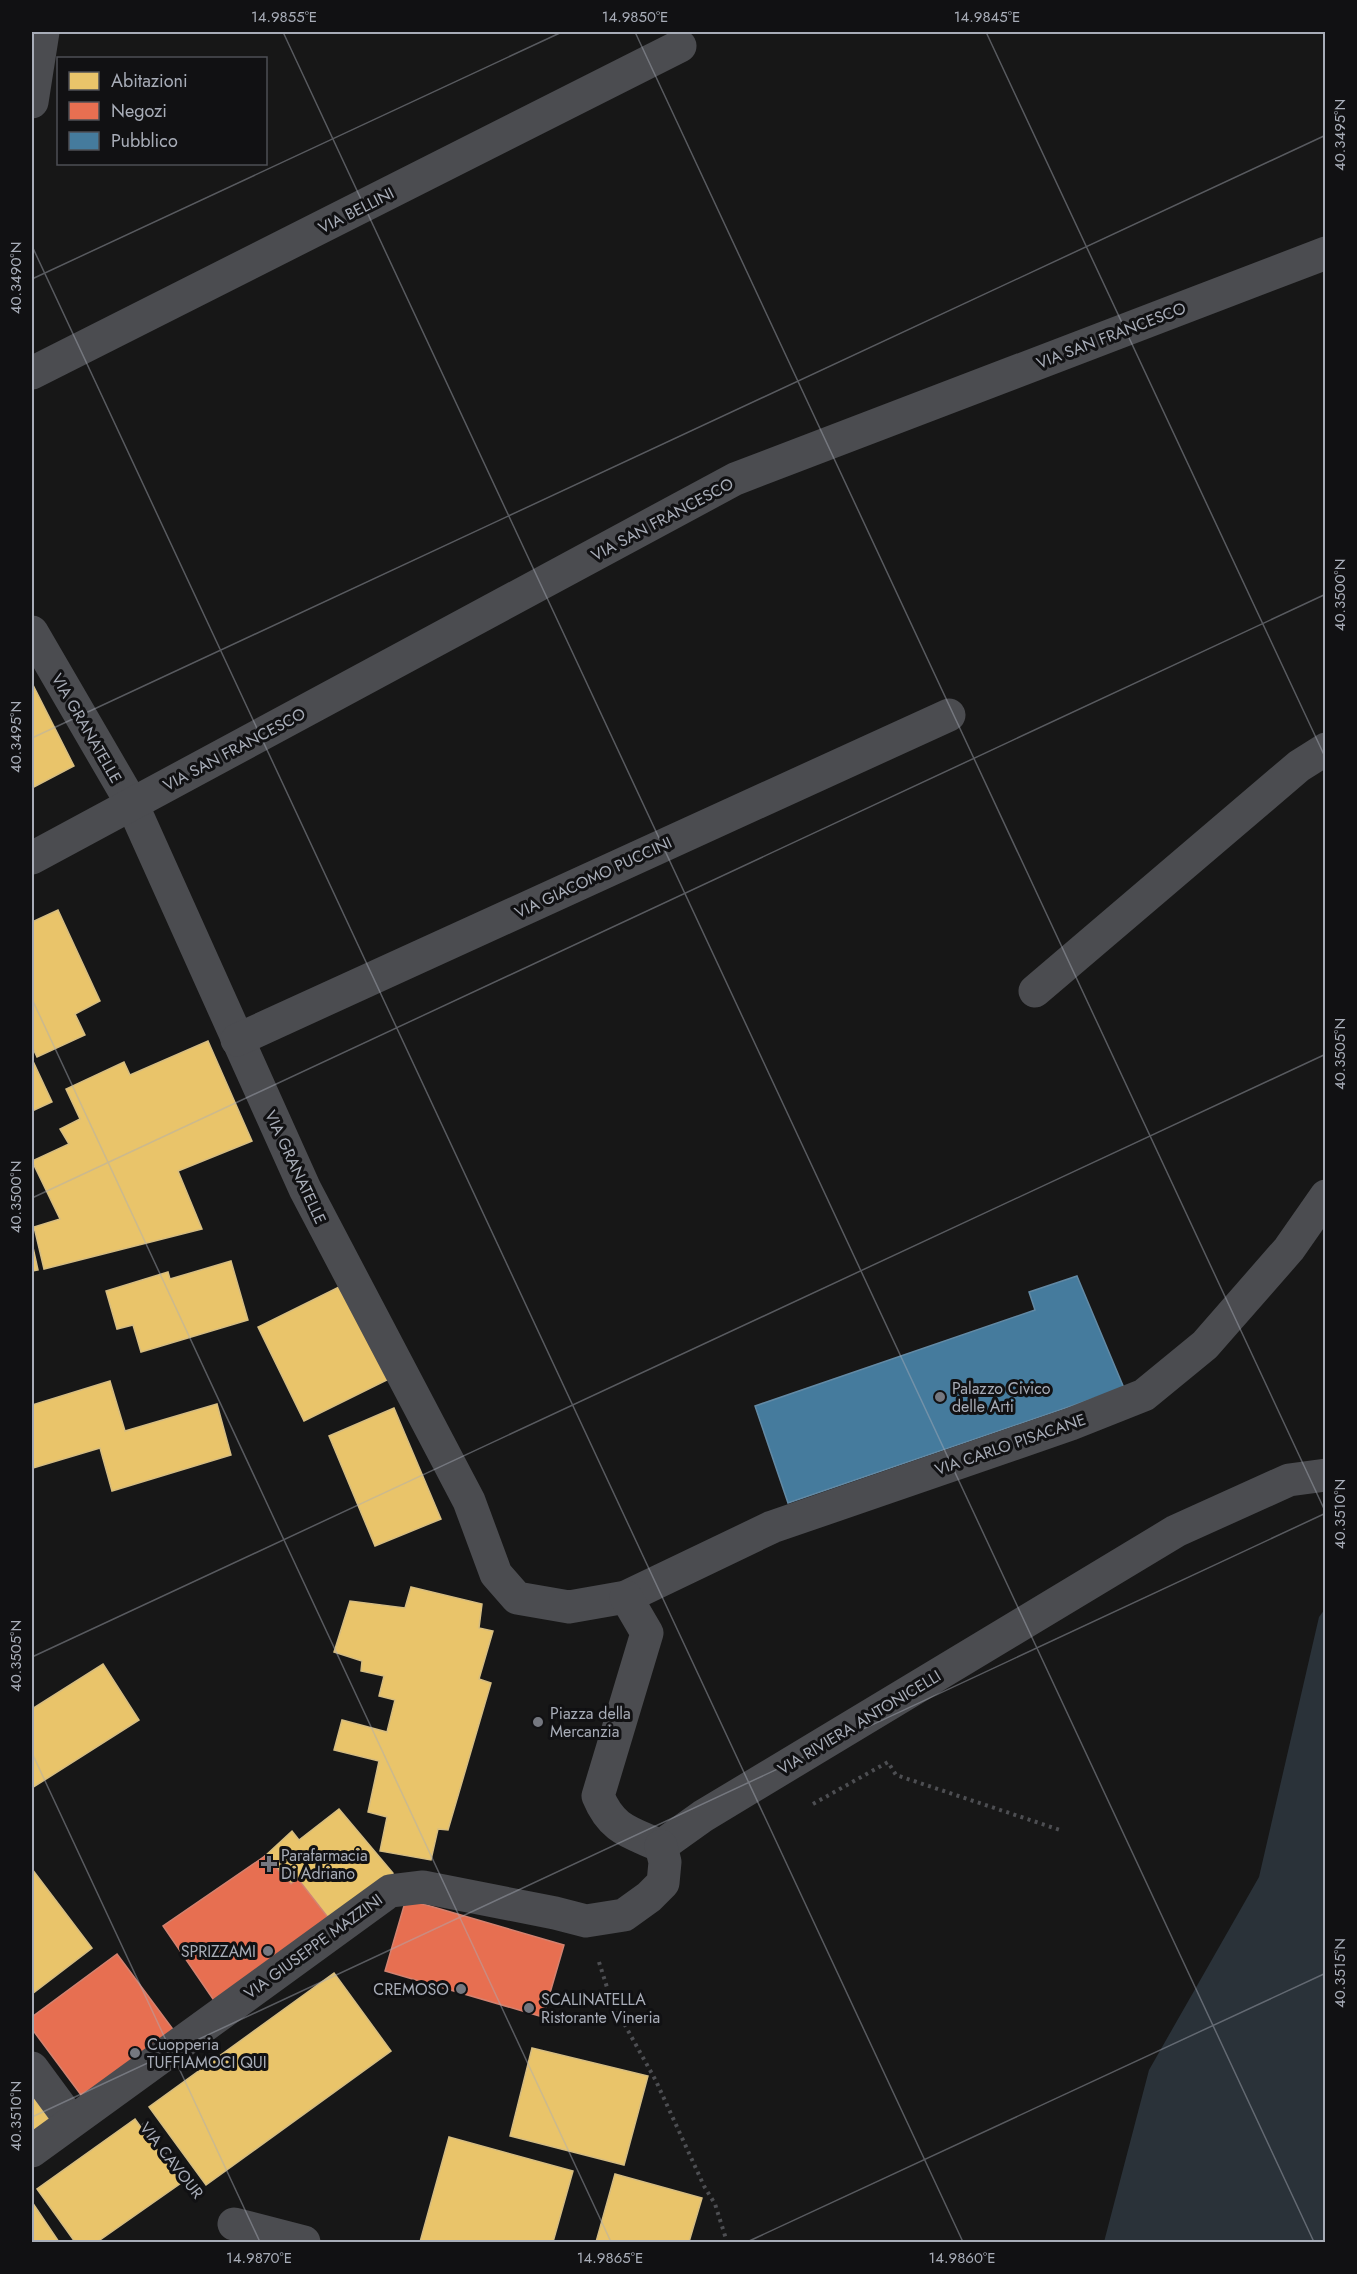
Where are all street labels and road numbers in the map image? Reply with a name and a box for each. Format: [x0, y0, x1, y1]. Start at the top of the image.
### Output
street label: VIA BELLINI [314, 182, 398, 239]
street label: VIA SAN FRANCESCO [1033, 296, 1189, 375]
street label: VIA SAN FRANCESCO [587, 472, 738, 567]
street label: VIA GRANATELLE [46, 669, 127, 787]
street label: VIA SAN FRANCESCO [159, 702, 310, 797]
street label: VIA GIACOMO PUCCINI [511, 831, 676, 924]
street label: VIA GRANATELLE [259, 1107, 332, 1228]
street label: VIA CARLO PISACANE [932, 1408, 1089, 1481]
street label: VIA RIVIERA ANTONICELLI [773, 1664, 945, 1780]
street label: VIA GIUSEPPE MAZZINI [239, 1888, 387, 2005]
street label: VIA CAVOUR [134, 2117, 209, 2203]

